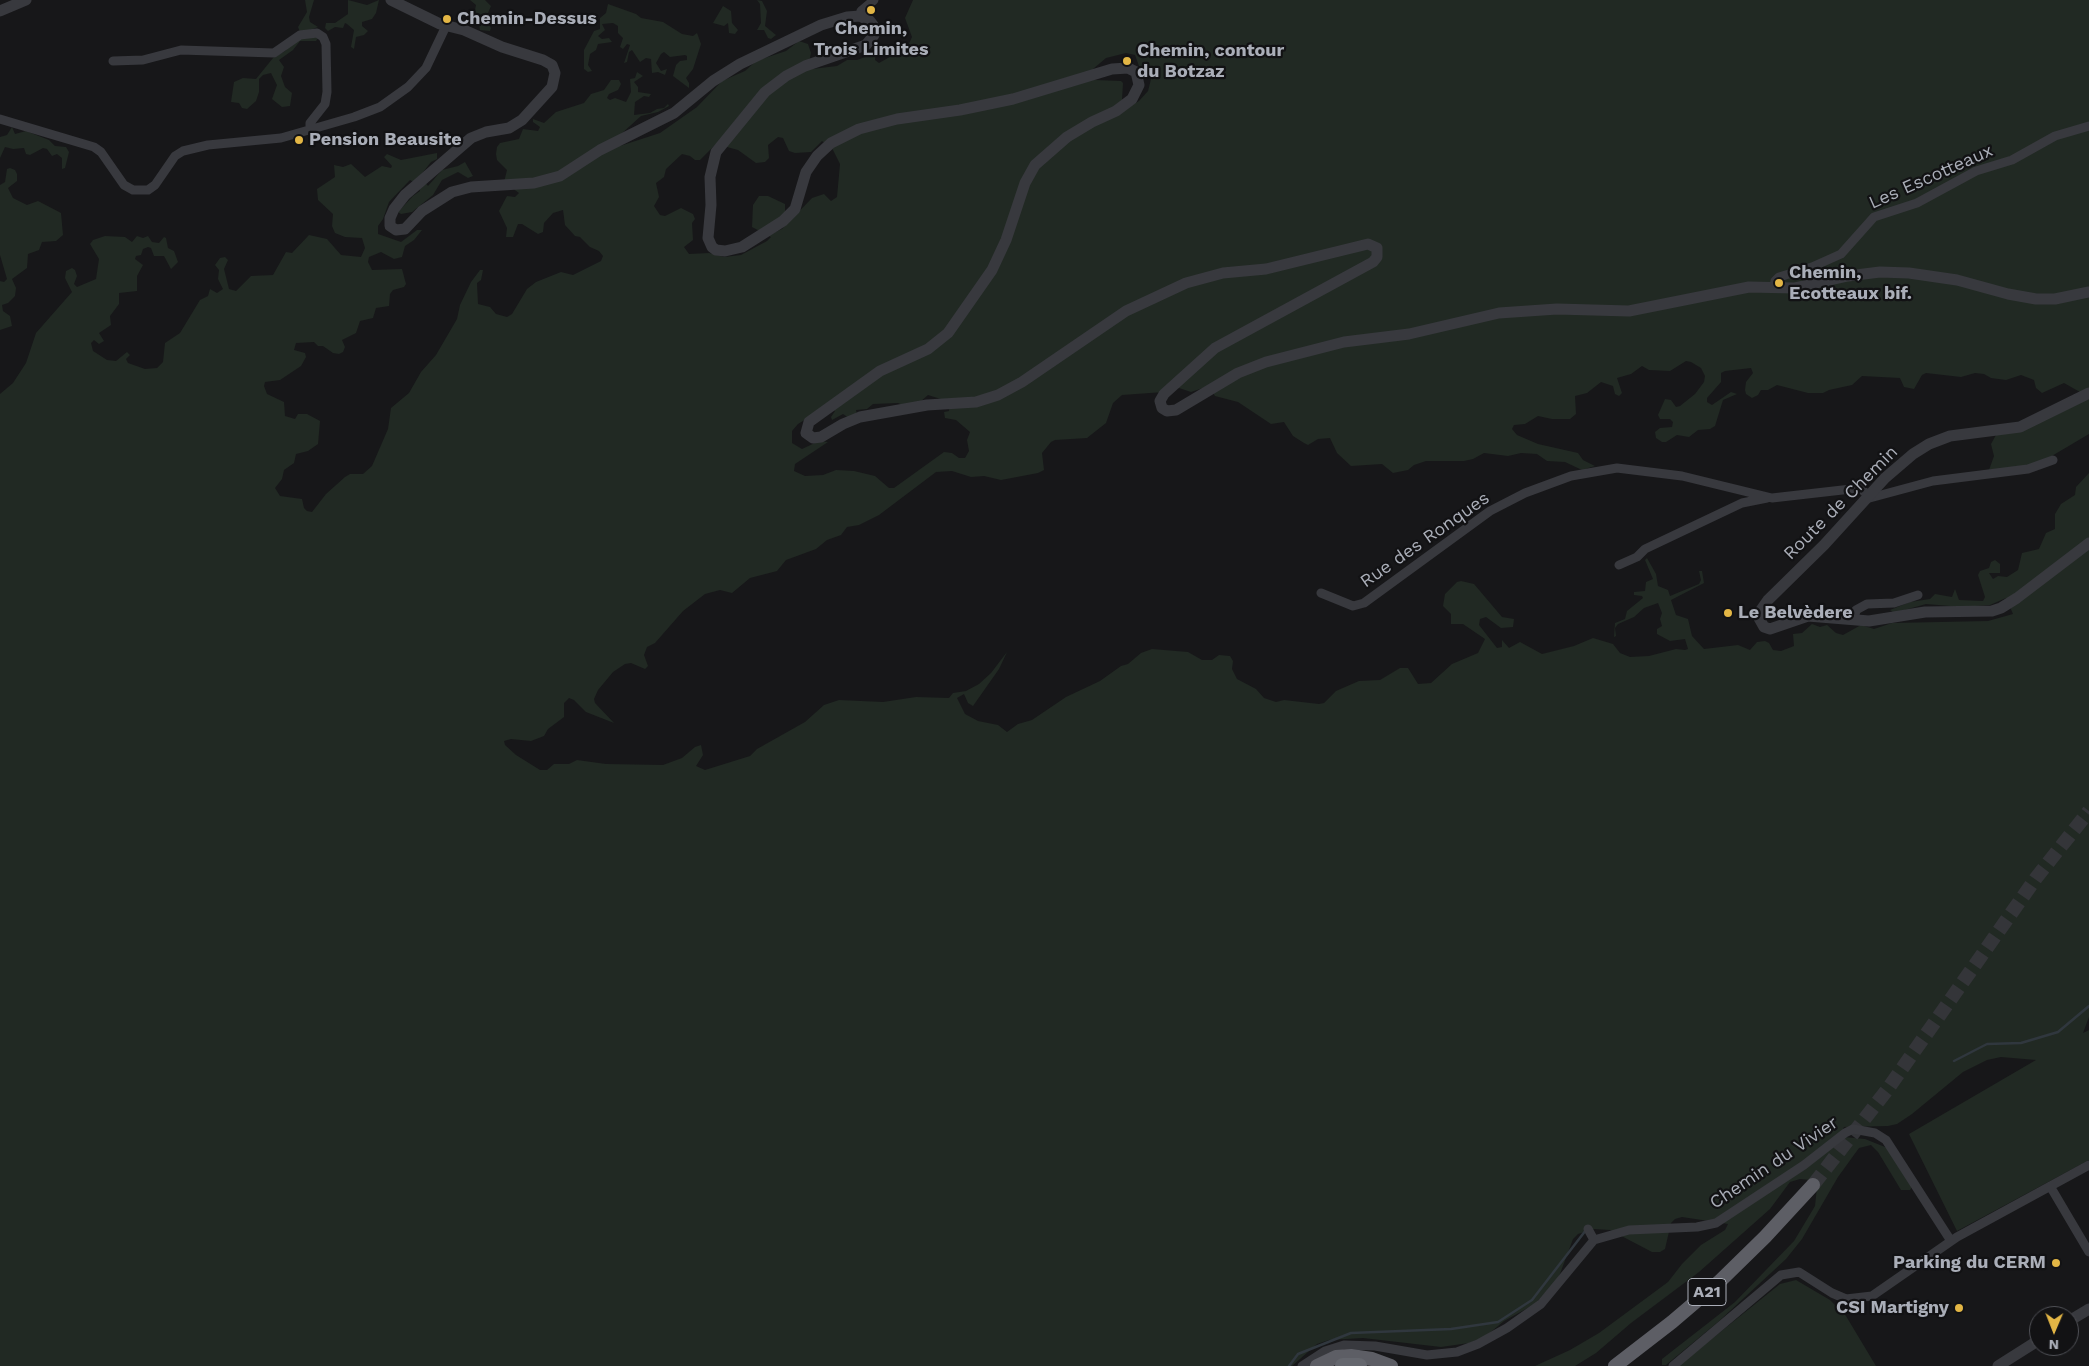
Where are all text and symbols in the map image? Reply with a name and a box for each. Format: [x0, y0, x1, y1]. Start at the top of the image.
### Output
marker: Chemin, Trois Limites [865, 4, 877, 16]
place label: Chemin-Dessus [457, 8, 597, 30]
marker: Chemin-Dessus [441, 13, 453, 25]
place label: Chemin, Trois Limites [813, 18, 929, 60]
place label: Chemin, contour du Botzaz [1137, 40, 1284, 82]
marker: Chemin, contour du Botzaz [1121, 55, 1133, 67]
place label: Pension Beausite [309, 129, 462, 151]
marker: Pension Beausite [293, 134, 305, 146]
street label: Les Escotteaux [1866, 140, 1996, 214]
place label: Chemin, Ecotteaux bif. [1789, 262, 1912, 304]
marker: Chemin, Ecotteaux bif. [1773, 277, 1785, 289]
street label: Route de Chemin [1779, 441, 1903, 565]
street label: Rue des Ronques [1356, 487, 1494, 593]
place label: Le Belvèdere [1738, 602, 1853, 624]
marker: Le Belvèdere [1722, 607, 1734, 619]
street label: Chemin du Vivier [1706, 1112, 1842, 1214]
place label: Parking du CERM [1893, 1252, 2046, 1274]
marker: Parking du CERM [2050, 1257, 2062, 1269]
road number: A21 [1688, 1278, 1726, 1305]
place label: CSI Martigny [1836, 1297, 1949, 1319]
marker: CSI Martigny [1953, 1302, 1965, 1314]
north arrow [2029, 1306, 2079, 1356]
text: N [2048, 1337, 2059, 1353]

